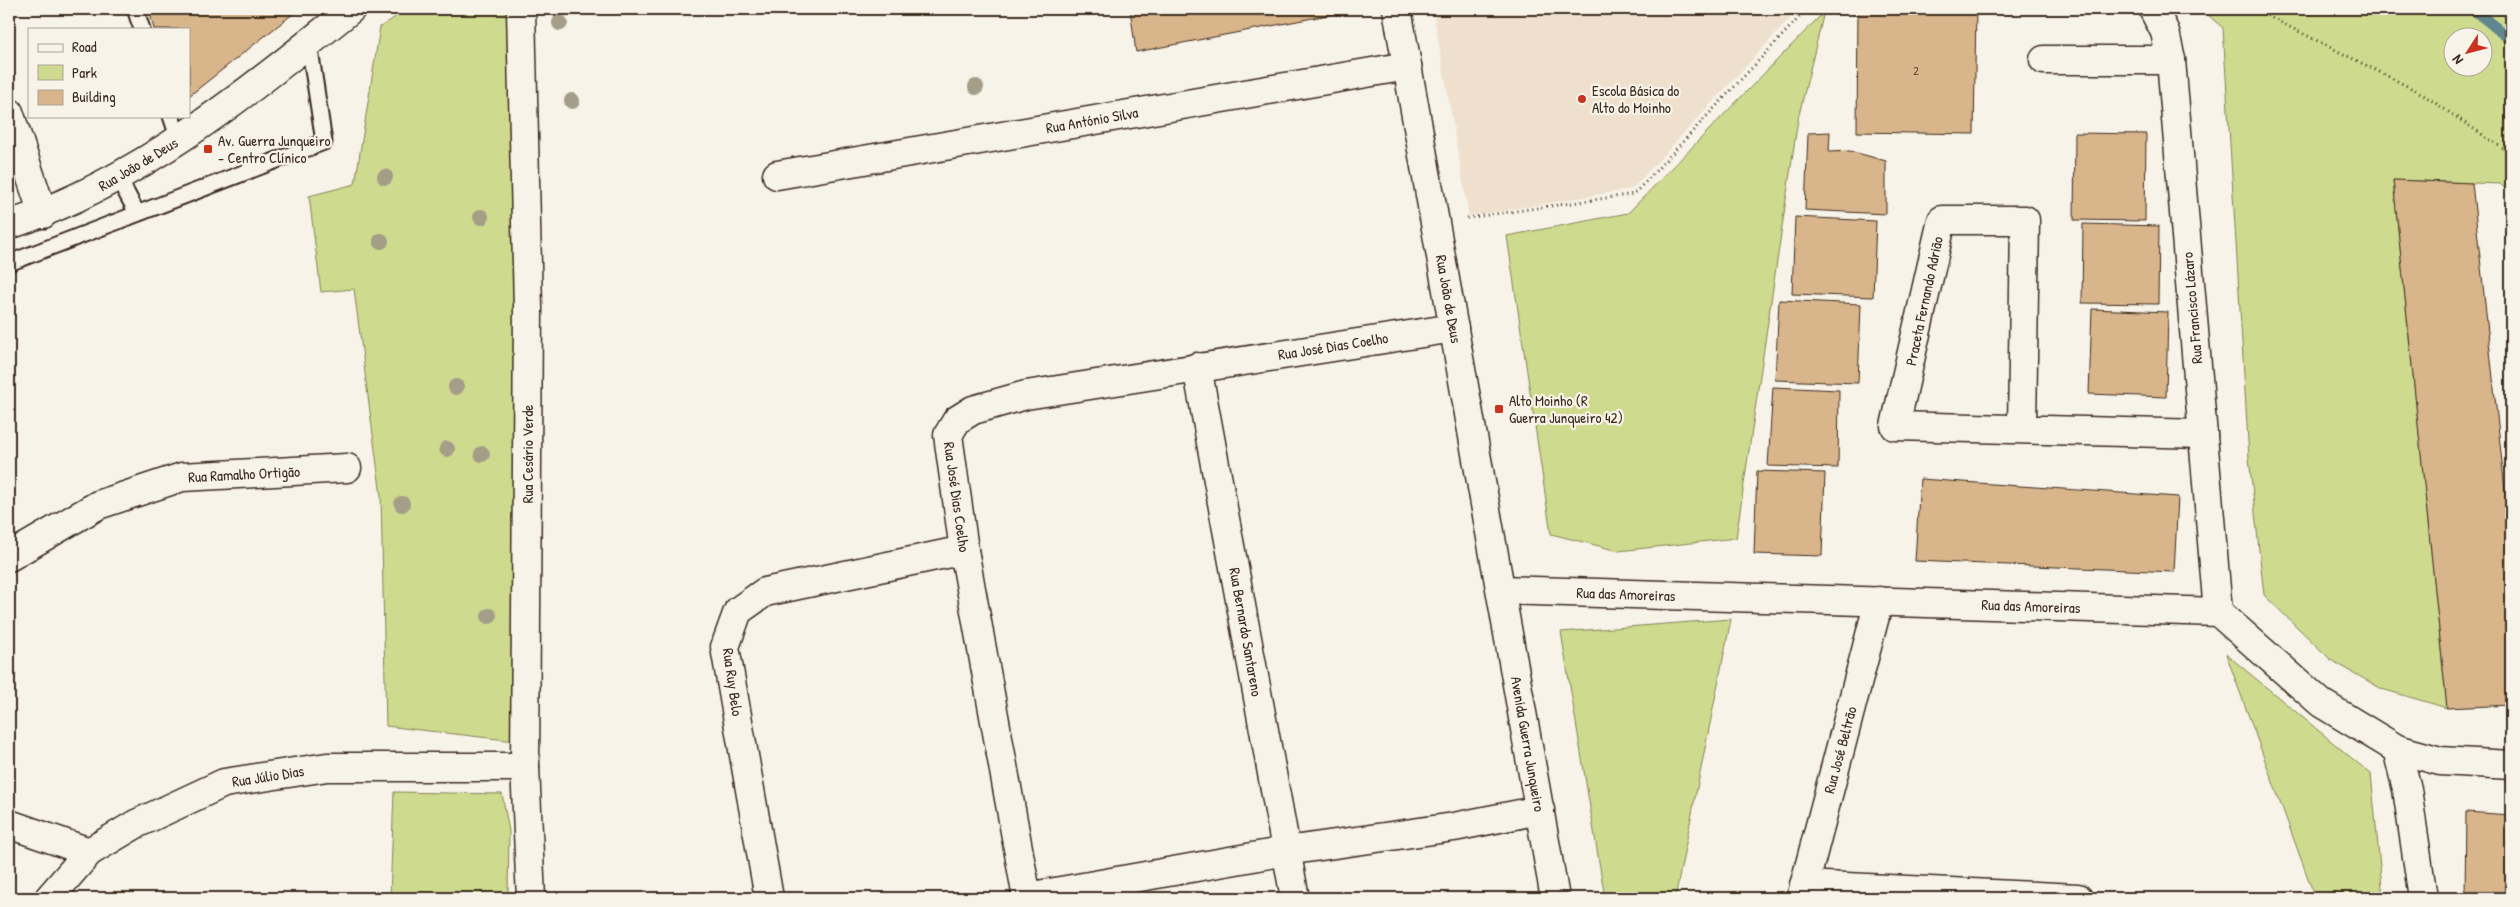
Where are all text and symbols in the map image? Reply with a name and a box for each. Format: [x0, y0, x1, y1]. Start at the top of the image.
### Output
legend [28, 28, 190, 118]
north arrow [2442, 28, 2492, 78]
text: Road [72, 36, 97, 57]
text: N [2447, 51, 2467, 69]
text: Park [72, 62, 97, 83]
house number: 2 [1913, 62, 1919, 79]
place label: Escola Básica do Alto do Moinho [1592, 80, 1679, 118]
text: Building [72, 86, 116, 107]
marker: Escola Básica do Alto do Moinho [1576, 93, 1588, 105]
street label: Rua António Silva [1044, 102, 1140, 138]
place label: Av. Guerra Junqueiro - Centro Clínico [218, 130, 330, 168]
street label: Rua João de Deus [94, 132, 182, 196]
marker: Av. Guerra Junqueiro - Centro Clínico [202, 143, 214, 155]
street label: Praceta Fernando Adrião [1900, 234, 1948, 368]
street label: Rua Francisco Lázaro [2177, 251, 2207, 365]
street label: Rua João de Deus [1431, 253, 1467, 345]
street label: Rua José Dias Coelho [1276, 327, 1390, 365]
place label: Alto Moinho (R Guerra Junqueiro 42) [1509, 390, 1623, 428]
marker: Alto Moinho (R Guerra Junqueiro 42) [1493, 403, 1505, 415]
street label: Rua Cesário Verde [517, 405, 538, 503]
street label: Rua José Dias Coelho [939, 441, 975, 553]
street label: Rua Ramalho Ortigão [188, 461, 300, 487]
street label: Rua Bernardo Santareno [1224, 566, 1268, 698]
street label: Rua das Amoreiras [1576, 582, 1676, 606]
street label: Rua das Amoreiras [1981, 594, 2081, 618]
street label: Rua Ruy Belo [718, 647, 748, 717]
street label: Avenida Guerra Junqueiro [1506, 675, 1550, 813]
street label: Rua José Beltrão [1818, 704, 1862, 796]
street label: Rua Júlio Dias [230, 760, 306, 792]

